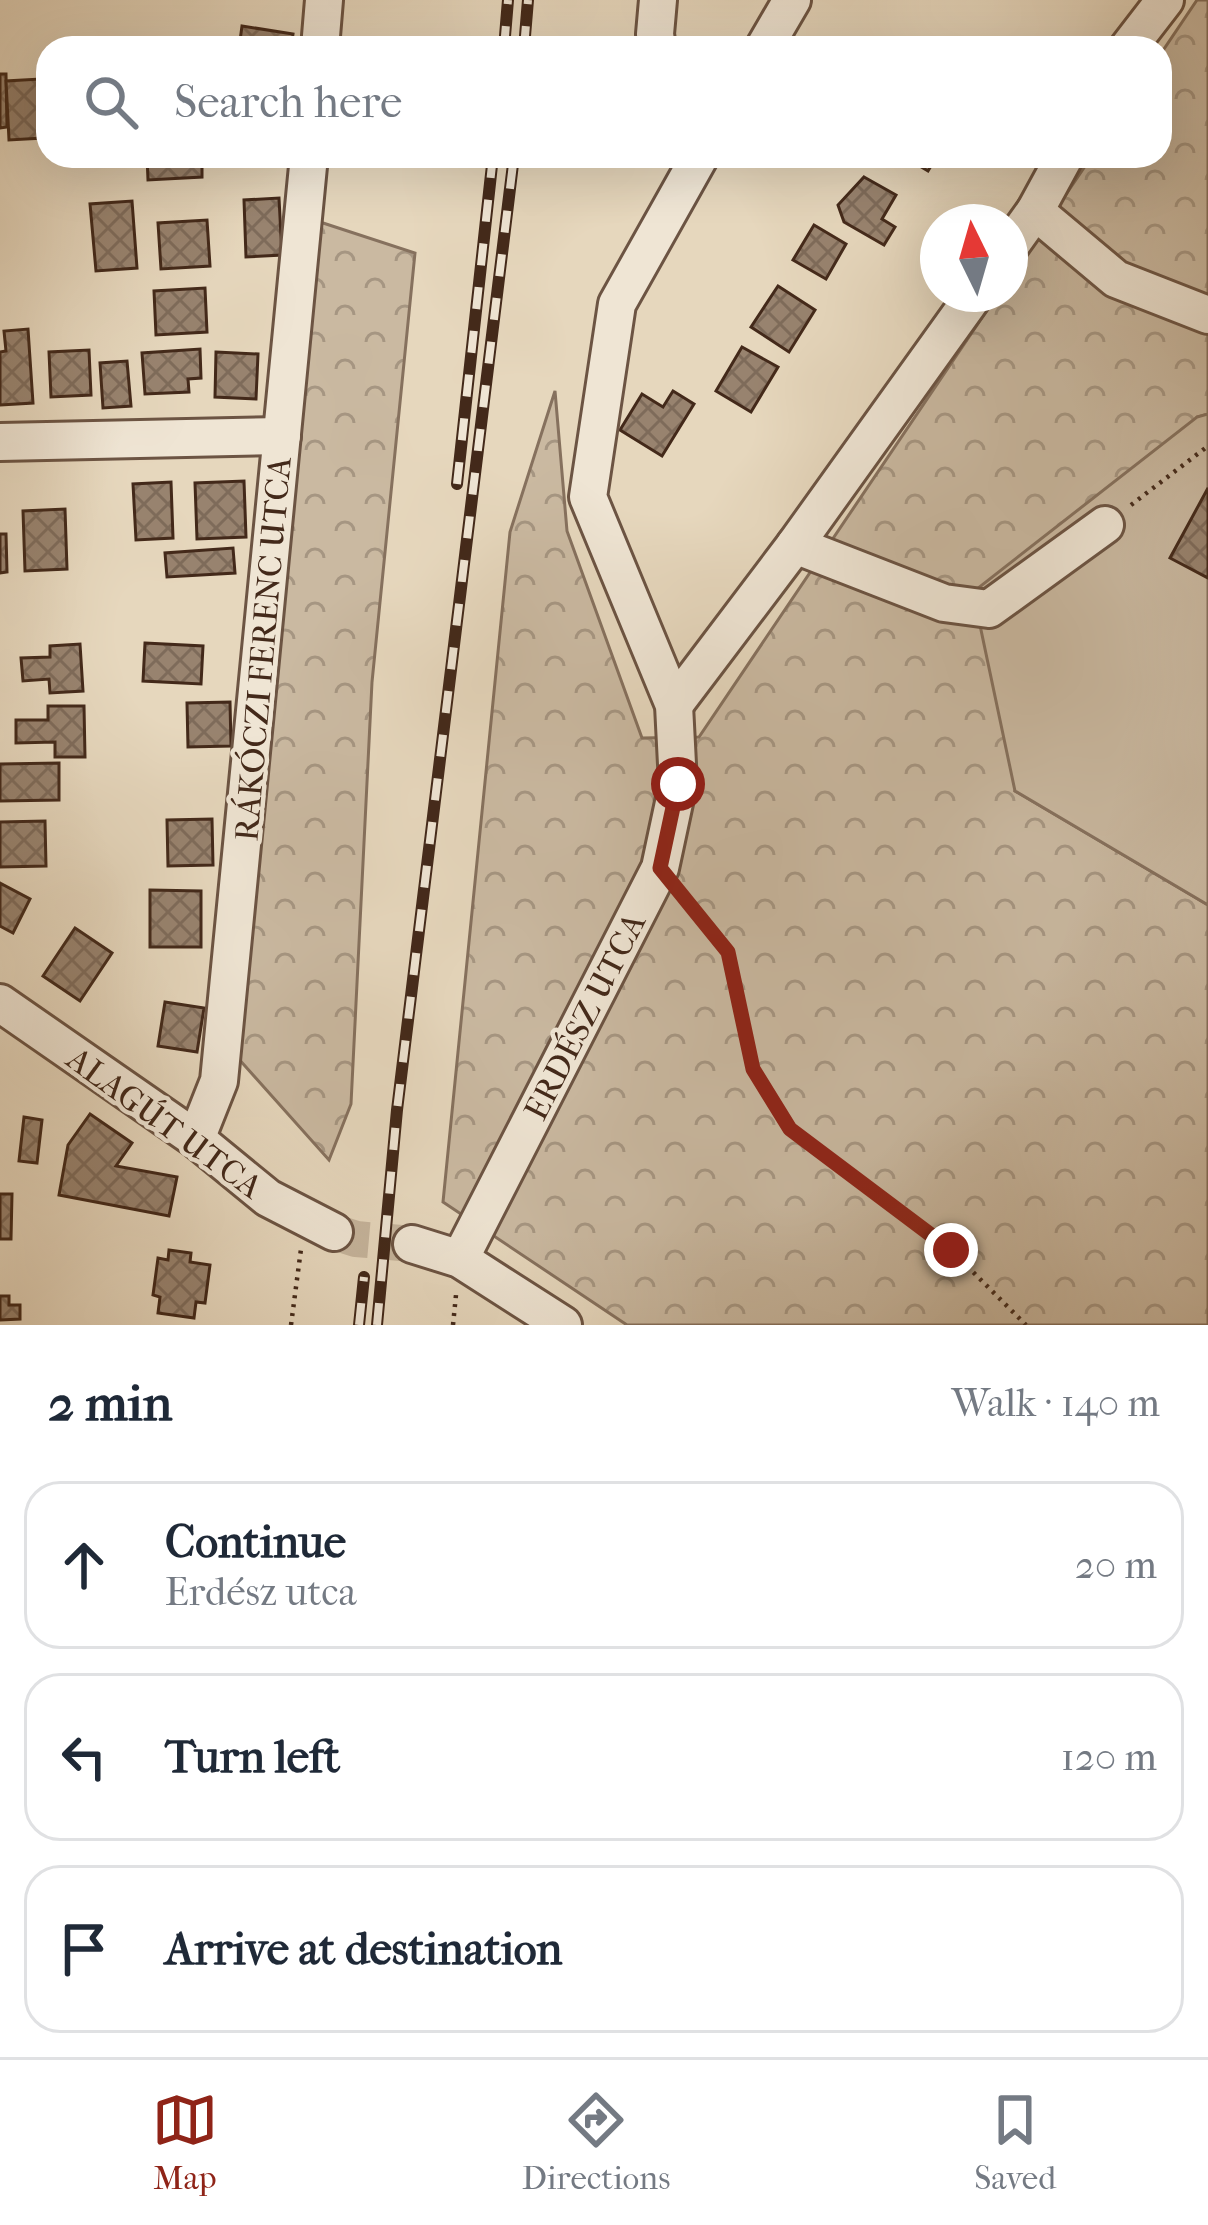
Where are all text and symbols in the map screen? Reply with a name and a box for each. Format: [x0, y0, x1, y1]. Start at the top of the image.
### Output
search box [36, 36, 1172, 168]
icon: search [78, 69, 144, 135]
text: Search here [174, 76, 402, 129]
north arrow [920, 204, 1028, 312]
street label: RÁKÓCZI FERENC UTCA [226, 455, 300, 843]
route start [651, 757, 705, 811]
street label: ERDÉSZ UTCA [516, 906, 654, 1127]
street label: ALAGÚT UTCA [57, 1037, 270, 1207]
route end [924, 1223, 978, 1277]
text: 2 min [48, 1373, 172, 1433]
text: Walk · 140 m [952, 1380, 1160, 1426]
text: Continue [165, 1516, 346, 1569]
icon: ahead [51, 1532, 117, 1598]
text: 20 m [1075, 1542, 1157, 1588]
text: Erdész utca [165, 1569, 357, 1615]
icon: left [51, 1724, 117, 1790]
text: Turn left [165, 1731, 340, 1784]
text: 120 m [1061, 1734, 1157, 1780]
icon: arrive [51, 1916, 117, 1982]
text: Arrive at destination [165, 1923, 562, 1976]
tab: Map [152, 2087, 218, 2198]
tab: Directions [522, 2087, 670, 2198]
tab: Saved [974, 2087, 1056, 2198]

